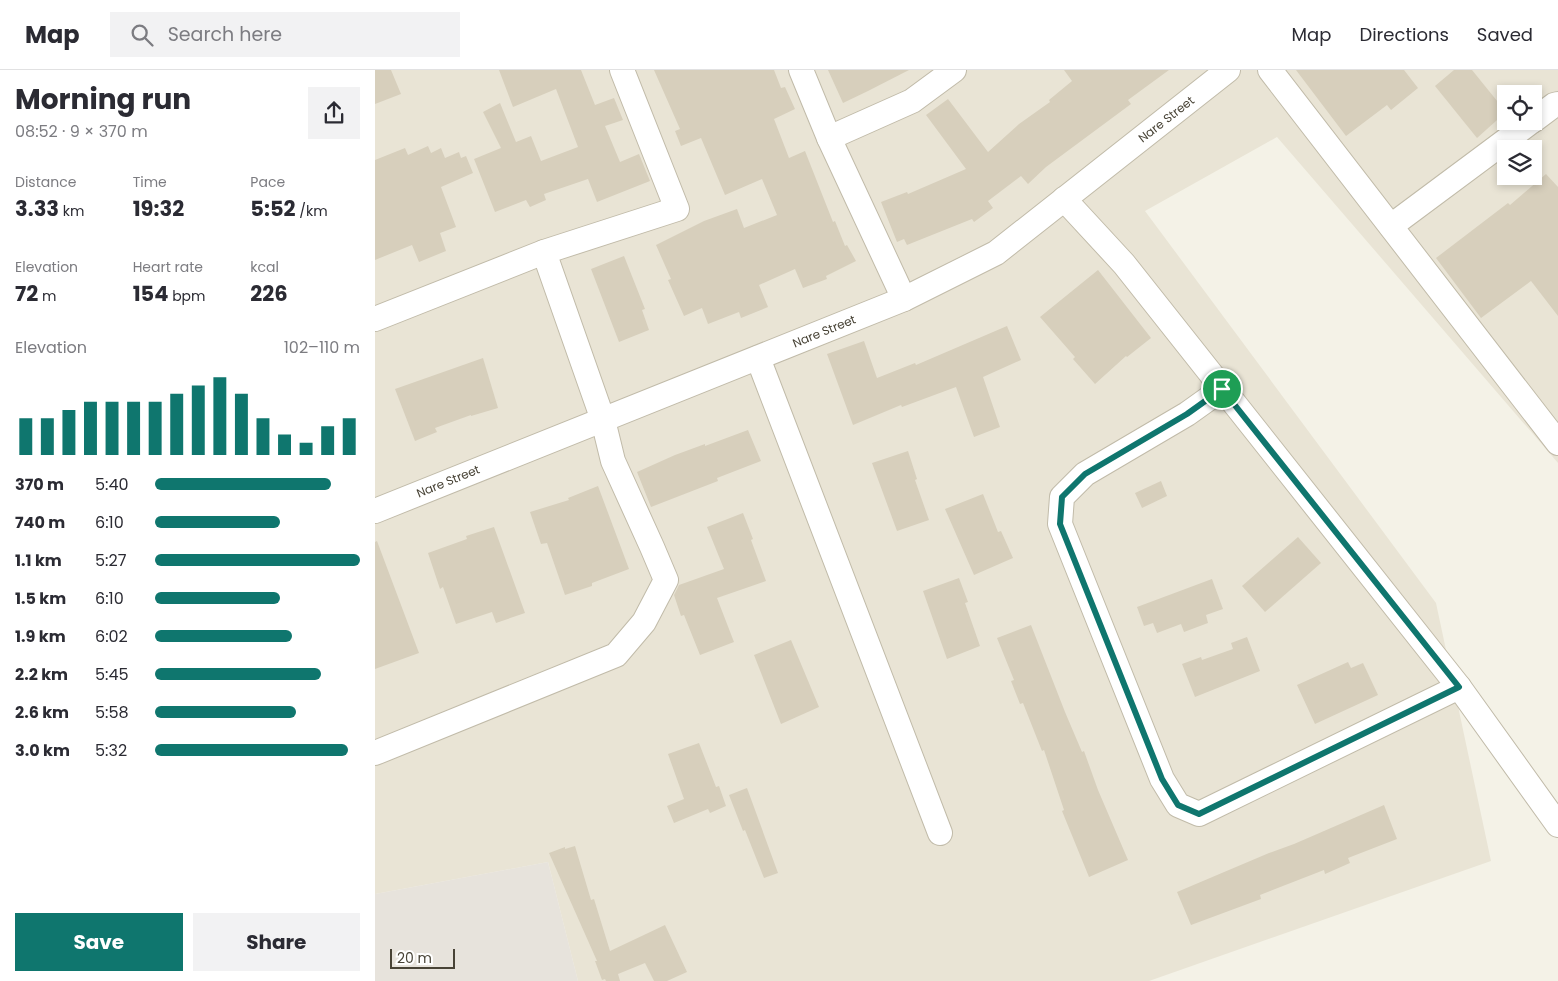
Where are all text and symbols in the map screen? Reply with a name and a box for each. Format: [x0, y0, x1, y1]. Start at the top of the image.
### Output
search box [110, 12, 460, 57]
text: Map [25, 18, 80, 51]
icon: search [128, 21, 156, 49]
text: Search here [168, 21, 282, 48]
text: Map [1292, 22, 1331, 47]
text: Directions [1359, 22, 1449, 47]
text: Saved [1477, 22, 1533, 47]
text: Morning run [15, 80, 191, 119]
map controls [1497, 85, 1542, 185]
button: locate [1497, 85, 1542, 130]
button: share [308, 87, 360, 139]
street label: Nare Street [1134, 92, 1198, 146]
text: 08:52 · 9 × 370 m [15, 120, 148, 143]
button: layers [1497, 140, 1542, 185]
text: Distance [15, 172, 76, 192]
text: Time [133, 172, 167, 192]
text: Pace [250, 172, 285, 192]
text: 3.33 [15, 194, 59, 223]
text: 19:32 [133, 194, 184, 223]
text: 5:52 [250, 194, 296, 223]
text: km [59, 201, 84, 221]
text: /km [296, 201, 328, 221]
text: Elevation [15, 257, 78, 277]
text: Heart rate [133, 257, 203, 277]
text: kcal [250, 257, 279, 277]
text: 72 [15, 279, 38, 308]
text: 154 [133, 279, 168, 308]
text: 226 [250, 279, 288, 308]
text: m [38, 286, 56, 306]
text: bpm [168, 286, 206, 306]
street label: Nare Street [790, 311, 858, 351]
text: Elevation [15, 336, 87, 359]
text: 102–110 m [284, 336, 360, 359]
pin [1201, 368, 1243, 410]
icon: arrive [1208, 375, 1236, 403]
street label: Nare Street [414, 461, 482, 501]
text: 370 m [15, 473, 64, 496]
text: 5:40 [95, 473, 129, 496]
text: 740 m [15, 511, 65, 534]
text: 6:10 [95, 511, 124, 534]
text: 1.1 km [15, 549, 62, 572]
text: 5:27 [95, 549, 126, 572]
text: 1.5 km [15, 587, 66, 610]
text: 6:10 [95, 587, 124, 610]
text: 1.9 km [15, 625, 66, 648]
text: 6:02 [95, 625, 128, 648]
text: 2.2 km [15, 663, 68, 686]
text: 5:45 [95, 663, 129, 686]
text: 2.6 km [15, 701, 69, 724]
text: 5:58 [95, 701, 129, 724]
text: 3.0 km [15, 739, 70, 762]
text: 5:32 [95, 739, 127, 762]
button: Save [15, 913, 183, 971]
button: Share [193, 913, 360, 971]
scale bar [390, 946, 455, 969]
text: 20 m [397, 948, 432, 968]

